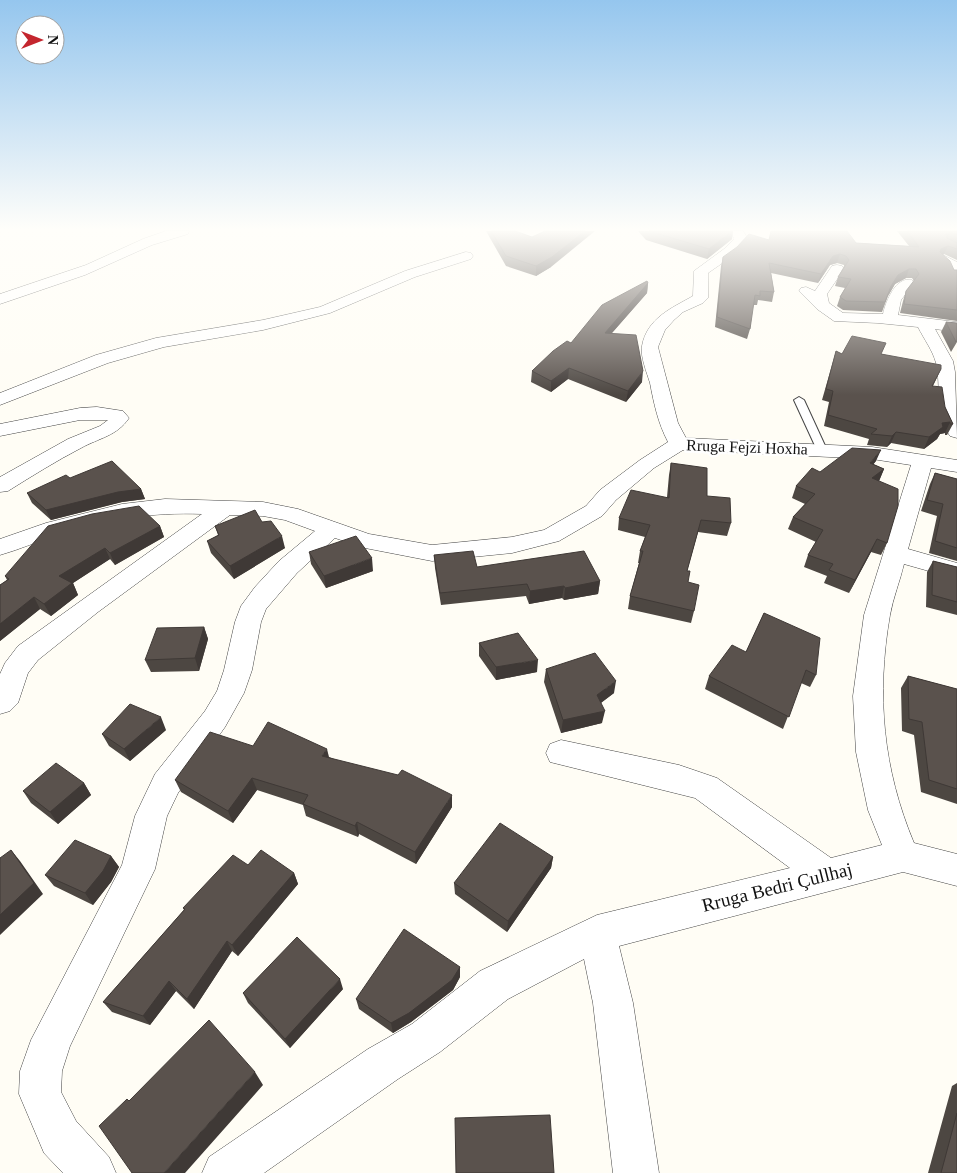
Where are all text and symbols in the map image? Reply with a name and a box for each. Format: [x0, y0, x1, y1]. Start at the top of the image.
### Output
north arrow [15, 15, 65, 65]
text: N [45, 35, 60, 45]
street label: Rruga Fejzi Hoxha [686, 436, 808, 459]
street label: Rruga Bedri Çullhaj [700, 858, 854, 916]

